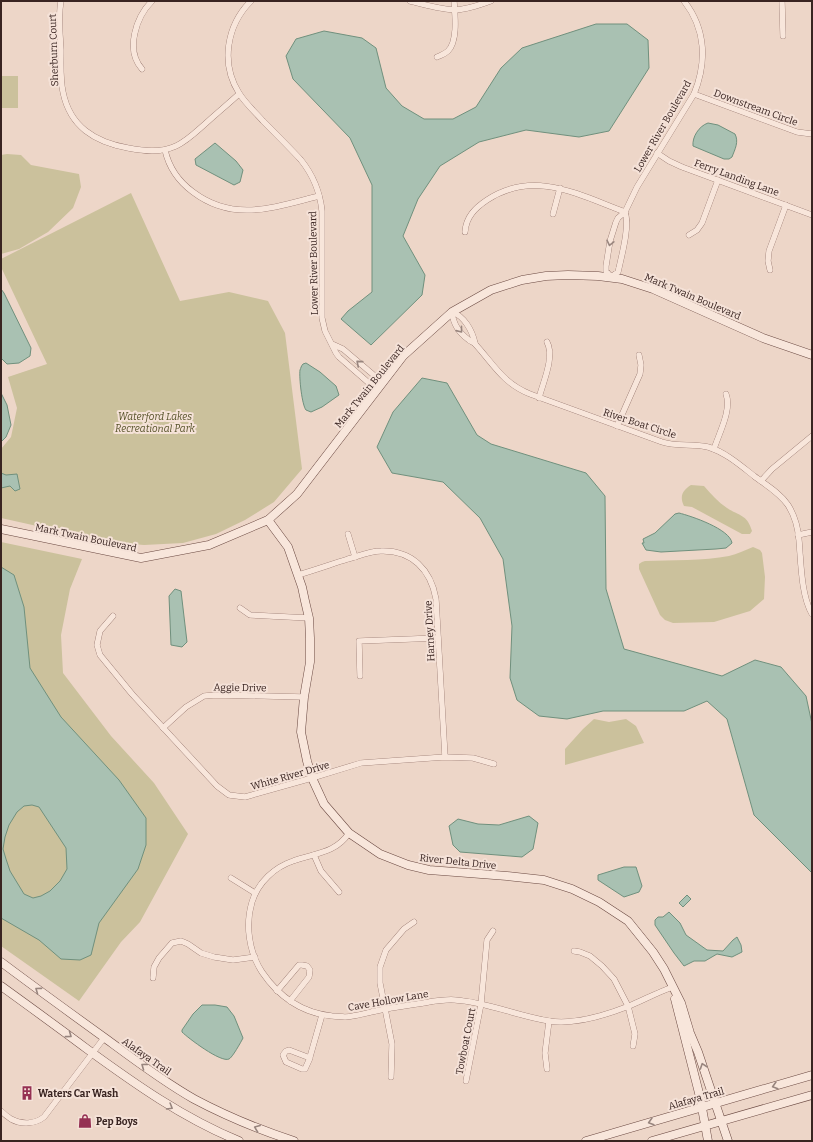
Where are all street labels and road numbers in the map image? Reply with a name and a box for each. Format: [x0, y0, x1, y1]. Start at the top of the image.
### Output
street label: Sherburn Court [47, 13, 61, 87]
street label: Lower River Boulevard [632, 78, 694, 175]
street label: Downstream Circle [712, 87, 799, 129]
street label: Ferry Landing Lane [693, 157, 781, 199]
street label: Lower River Boulevard [307, 211, 321, 315]
street label: Mark Twain Boulevard [643, 271, 743, 323]
street label: Mark Twain Boulevard [333, 343, 407, 431]
street label: River Boat Circle [602, 406, 678, 441]
street label: Mark Twain Boulevard [34, 521, 138, 555]
street label: Harney Drive [422, 600, 438, 662]
street label: Aggie Drive [213, 682, 267, 694]
street label: White River Drive [250, 759, 331, 793]
street label: River Delta Drive [419, 852, 497, 872]
street label: Cave Hollow Lane [347, 988, 429, 1014]
street label: Towboat Court [454, 1006, 478, 1076]
street label: Alafaya Trail [119, 1035, 173, 1078]
street label: Alafaya Trail [667, 1085, 726, 1113]

